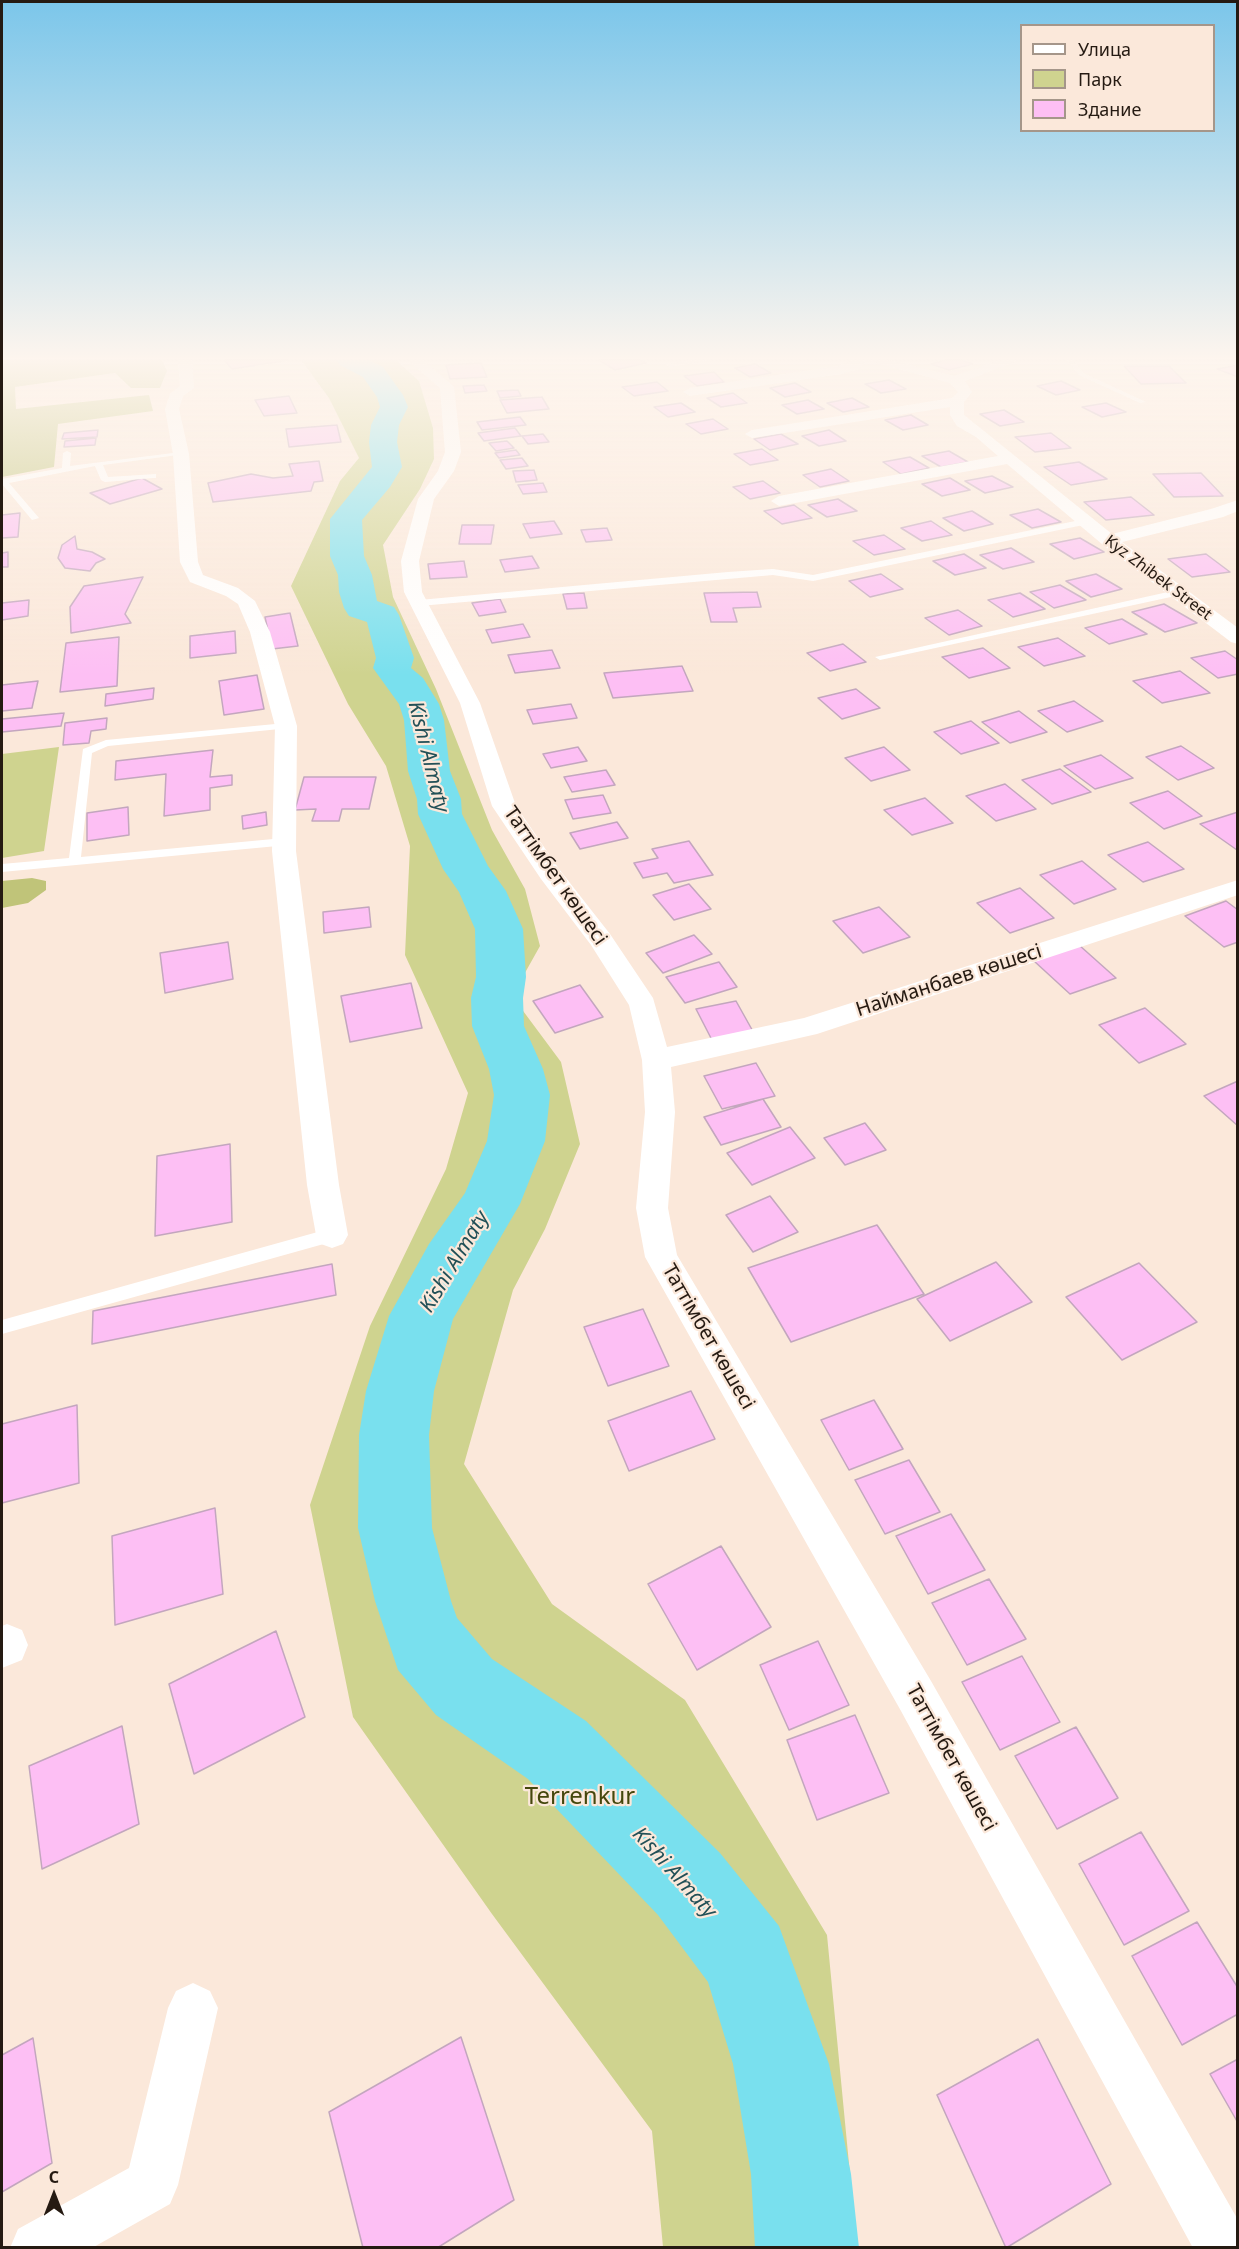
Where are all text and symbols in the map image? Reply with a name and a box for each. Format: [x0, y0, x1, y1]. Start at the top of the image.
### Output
legend [1020, 24, 1215, 132]
text: Улица [1078, 37, 1131, 61]
text: Парк [1078, 67, 1122, 91]
text: Здание [1078, 97, 1141, 121]
street label: Kyz Zhibek Street [1101, 531, 1215, 625]
water label: Kіshі Almaty [402, 699, 454, 815]
street label: Таттімбет көшесі [498, 802, 612, 950]
street label: Найманбаев көшесі [853, 940, 1045, 1022]
water label: Kіshі Almaty [415, 1207, 495, 1317]
street label: Таттімбет көшесі [657, 1260, 759, 1414]
street label: Таттімбет көшесі [901, 1681, 1001, 1835]
park label: Terrenkur [525, 1783, 635, 1811]
water label: Kіshі Almaty [627, 1822, 721, 1924]
north arrow [24, 2165, 84, 2225]
text: С [49, 2166, 59, 2188]

